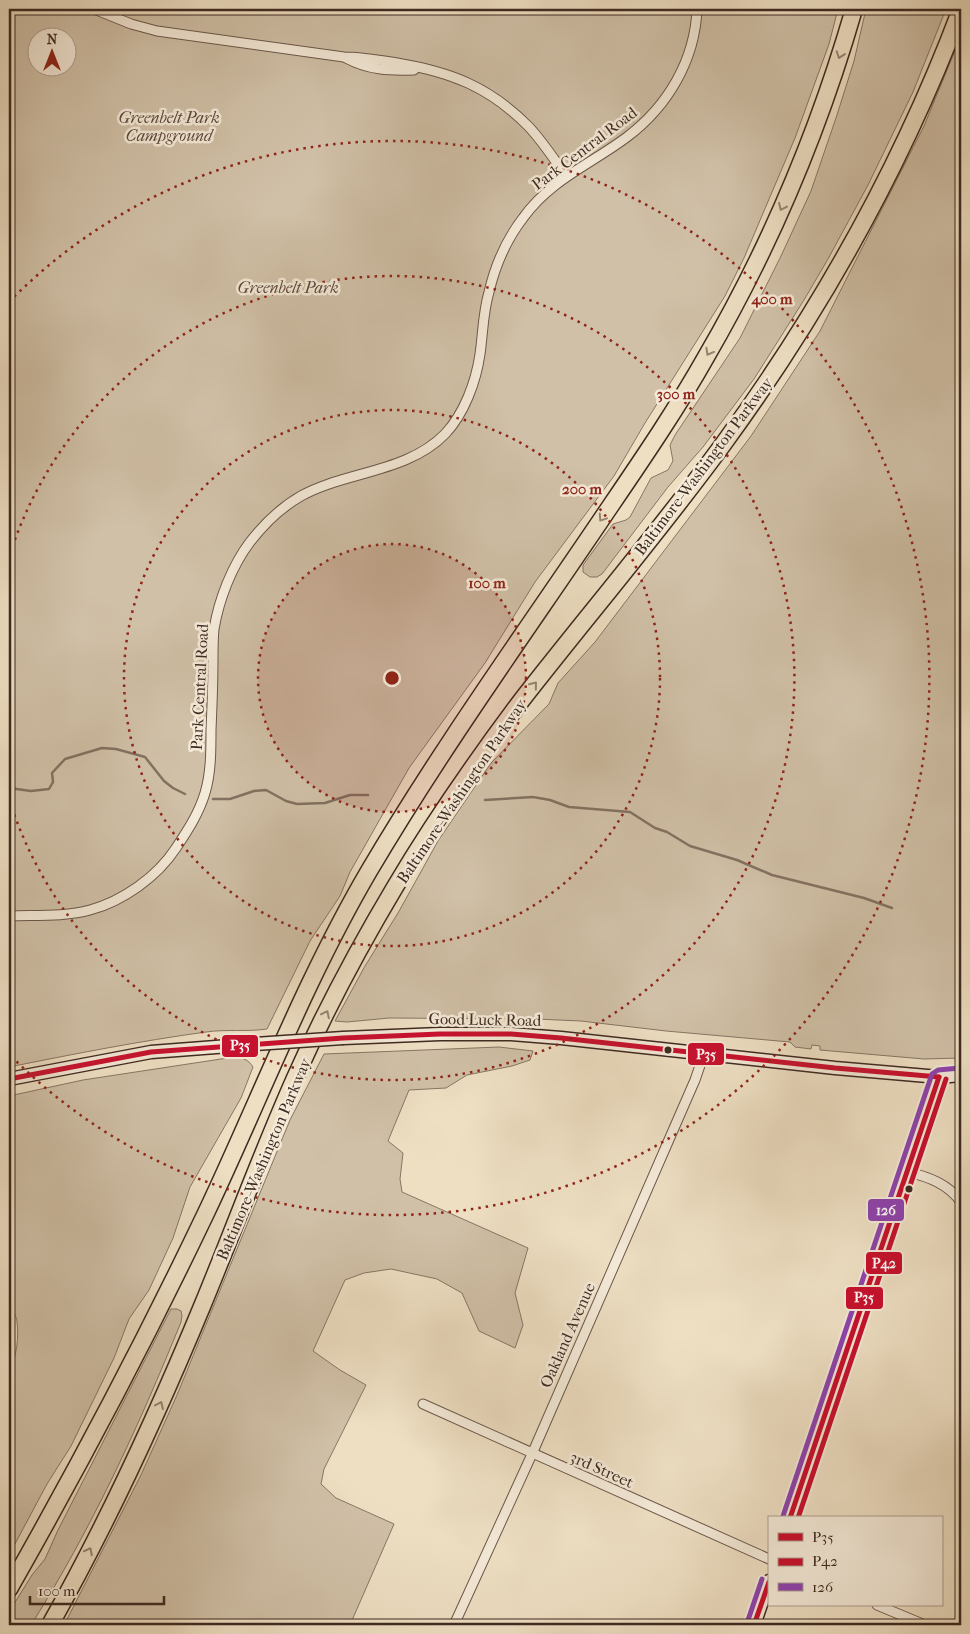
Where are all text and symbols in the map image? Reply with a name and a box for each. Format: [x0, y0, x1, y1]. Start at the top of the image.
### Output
north arrow [28, 28, 78, 78]
text: N [47, 31, 58, 48]
one-way arrow [836, 51, 846, 59]
street label: Park Central Road [528, 103, 641, 194]
park label: Greenbelt Park Campground [118, 108, 220, 145]
one-way arrow [778, 202, 789, 211]
park label: Greenbelt Park [237, 278, 339, 297]
text: 400 m [750, 290, 793, 308]
one-way arrow [705, 347, 715, 356]
street label: Baltimore-Washington Parkway [630, 373, 777, 559]
text: 300 m [657, 385, 696, 403]
text: 200 m [562, 480, 602, 498]
one-way arrow [599, 512, 608, 522]
text: 100 m [468, 574, 506, 592]
street label: Park Central Road [187, 623, 212, 751]
centre of rings [383, 669, 401, 687]
one-way arrow [529, 682, 537, 691]
street label: Baltimore-Washington Parkway [393, 695, 530, 887]
street label: Good Luck Road [429, 1009, 542, 1030]
one-way arrow [320, 1010, 330, 1019]
line badge: P35 [221, 1034, 259, 1058]
text: P35 [230, 1037, 250, 1054]
line badge: P35 [687, 1042, 725, 1066]
unlabelled marker [663, 1045, 673, 1055]
text: P35 [696, 1046, 716, 1063]
street label: Baltimore-Washington Parkway [212, 1055, 315, 1263]
unlabelled marker [904, 1184, 914, 1194]
line badge: 126 [867, 1198, 905, 1222]
text: 126 [876, 1202, 896, 1219]
line badge: P42 [865, 1251, 903, 1275]
text: P42 [872, 1255, 896, 1272]
street label: Oakland Avenue [536, 1280, 599, 1391]
line badge: P35 [845, 1286, 884, 1310]
text: P35 [854, 1289, 874, 1306]
one-way arrow [153, 1401, 164, 1410]
street label: 3rd Street [567, 1447, 637, 1492]
legend [768, 1516, 942, 1606]
text: P35 [812, 1528, 834, 1546]
one-way arrow [83, 1547, 93, 1556]
text: P42 [812, 1552, 838, 1570]
scale bar [30, 1574, 164, 1606]
text: 126 [812, 1578, 834, 1596]
text: 100 m [38, 1582, 76, 1600]

